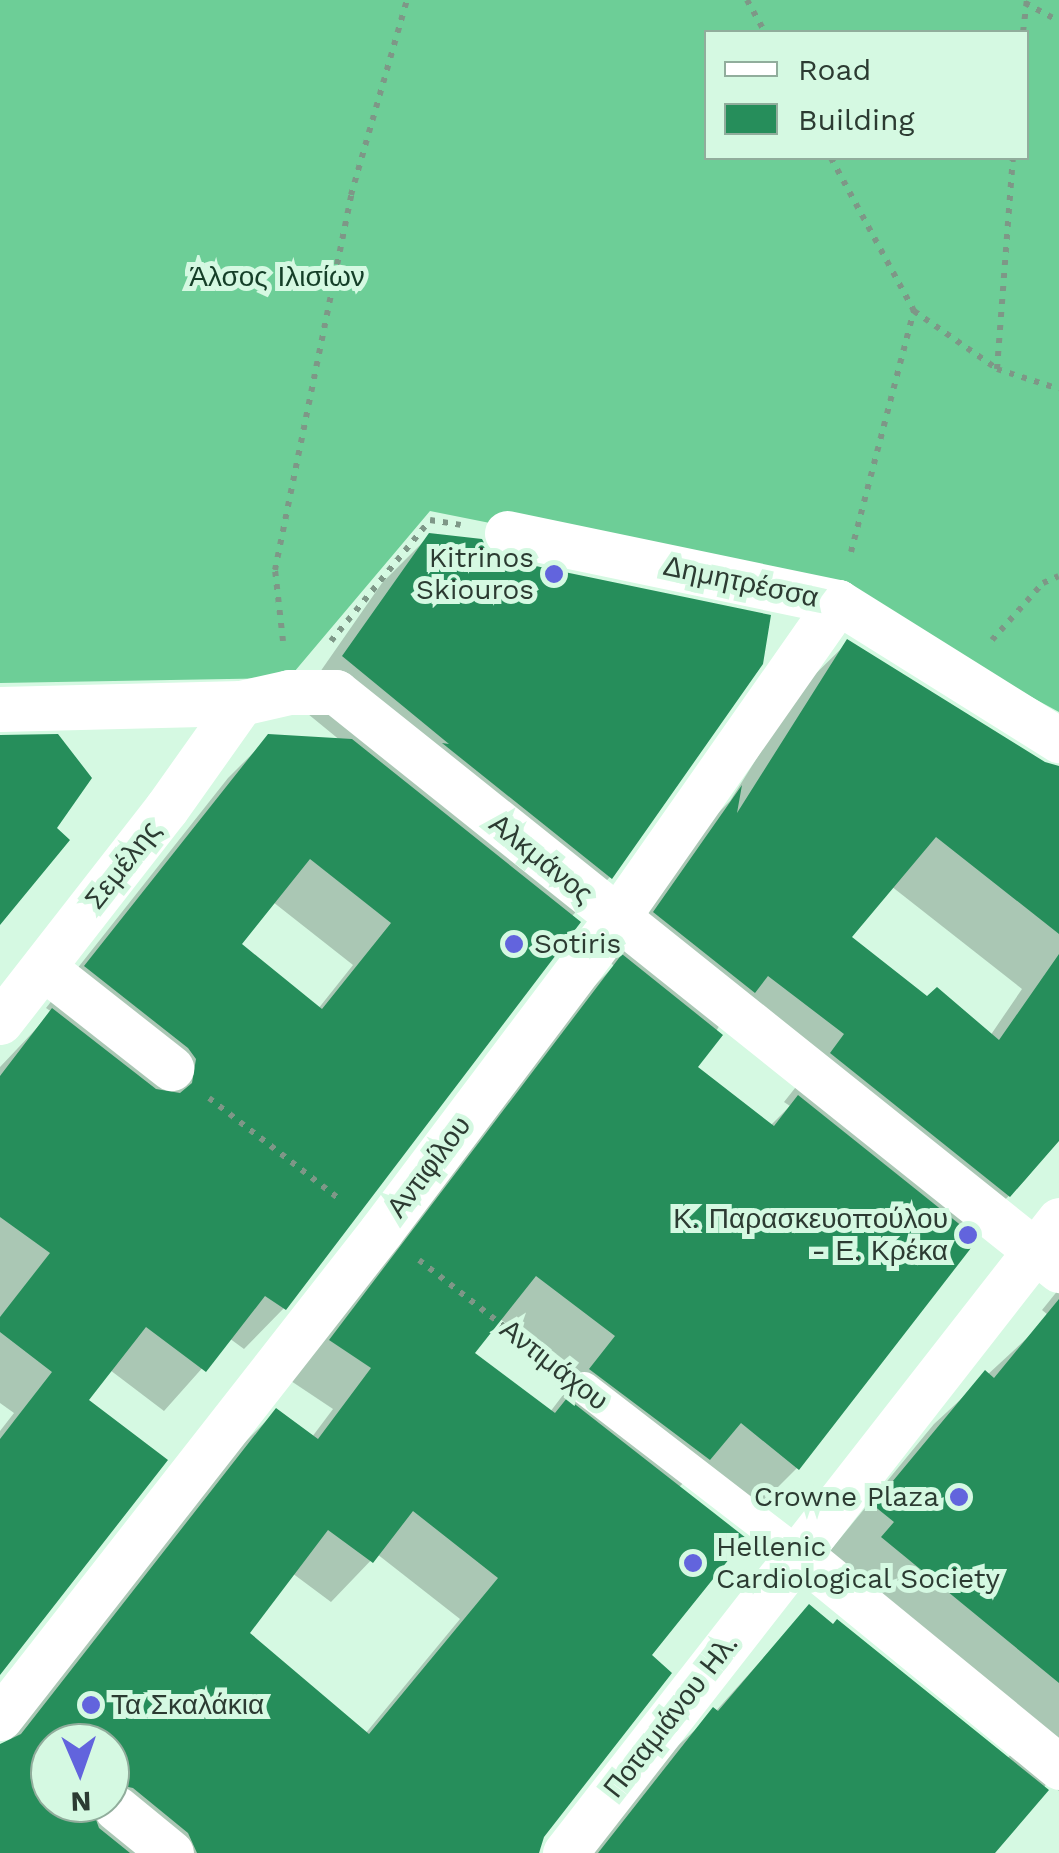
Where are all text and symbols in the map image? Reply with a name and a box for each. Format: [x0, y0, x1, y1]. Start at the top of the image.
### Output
legend [704, 30, 1029, 160]
text: Road [798, 52, 871, 87]
text: Building [798, 102, 915, 137]
park label: Άλσος Ιλισίων [189, 260, 365, 294]
place label: Kitrinos Skiouros [416, 541, 534, 607]
street label: Δημητρέσσα [660, 549, 822, 615]
marker: Kitrinos Skiouros [543, 563, 565, 585]
street label: Αλκμάνος [482, 807, 600, 911]
street label: Σεμέλης [78, 814, 168, 916]
place label: Sotiris [534, 927, 621, 961]
marker: Sotiris [503, 933, 525, 955]
street label: Αντιφίλου [380, 1110, 478, 1224]
place label: Κ. Παρασκευοπούλου - Ε. Κρέκα [673, 1202, 948, 1268]
marker: Κ. Παρασκευοπούλου - Ε. Κρέκα [957, 1224, 979, 1246]
street label: Αντιμάχου [493, 1312, 615, 1418]
place label: Crowne Plaza [754, 1480, 939, 1514]
marker: Crowne Plaza [948, 1486, 970, 1508]
place label: Hellenic Cardiological Society [716, 1530, 1001, 1596]
marker: Hellenic Cardiological Society [680, 1550, 706, 1576]
street label: Ποταμιάνου Ηλ. [597, 1628, 745, 1804]
place label: Τα Σκαλάκια [111, 1688, 264, 1722]
marker: Τα Σκαλάκια [80, 1694, 102, 1716]
north arrow [30, 1723, 130, 1823]
text: N [70, 1785, 92, 1818]

